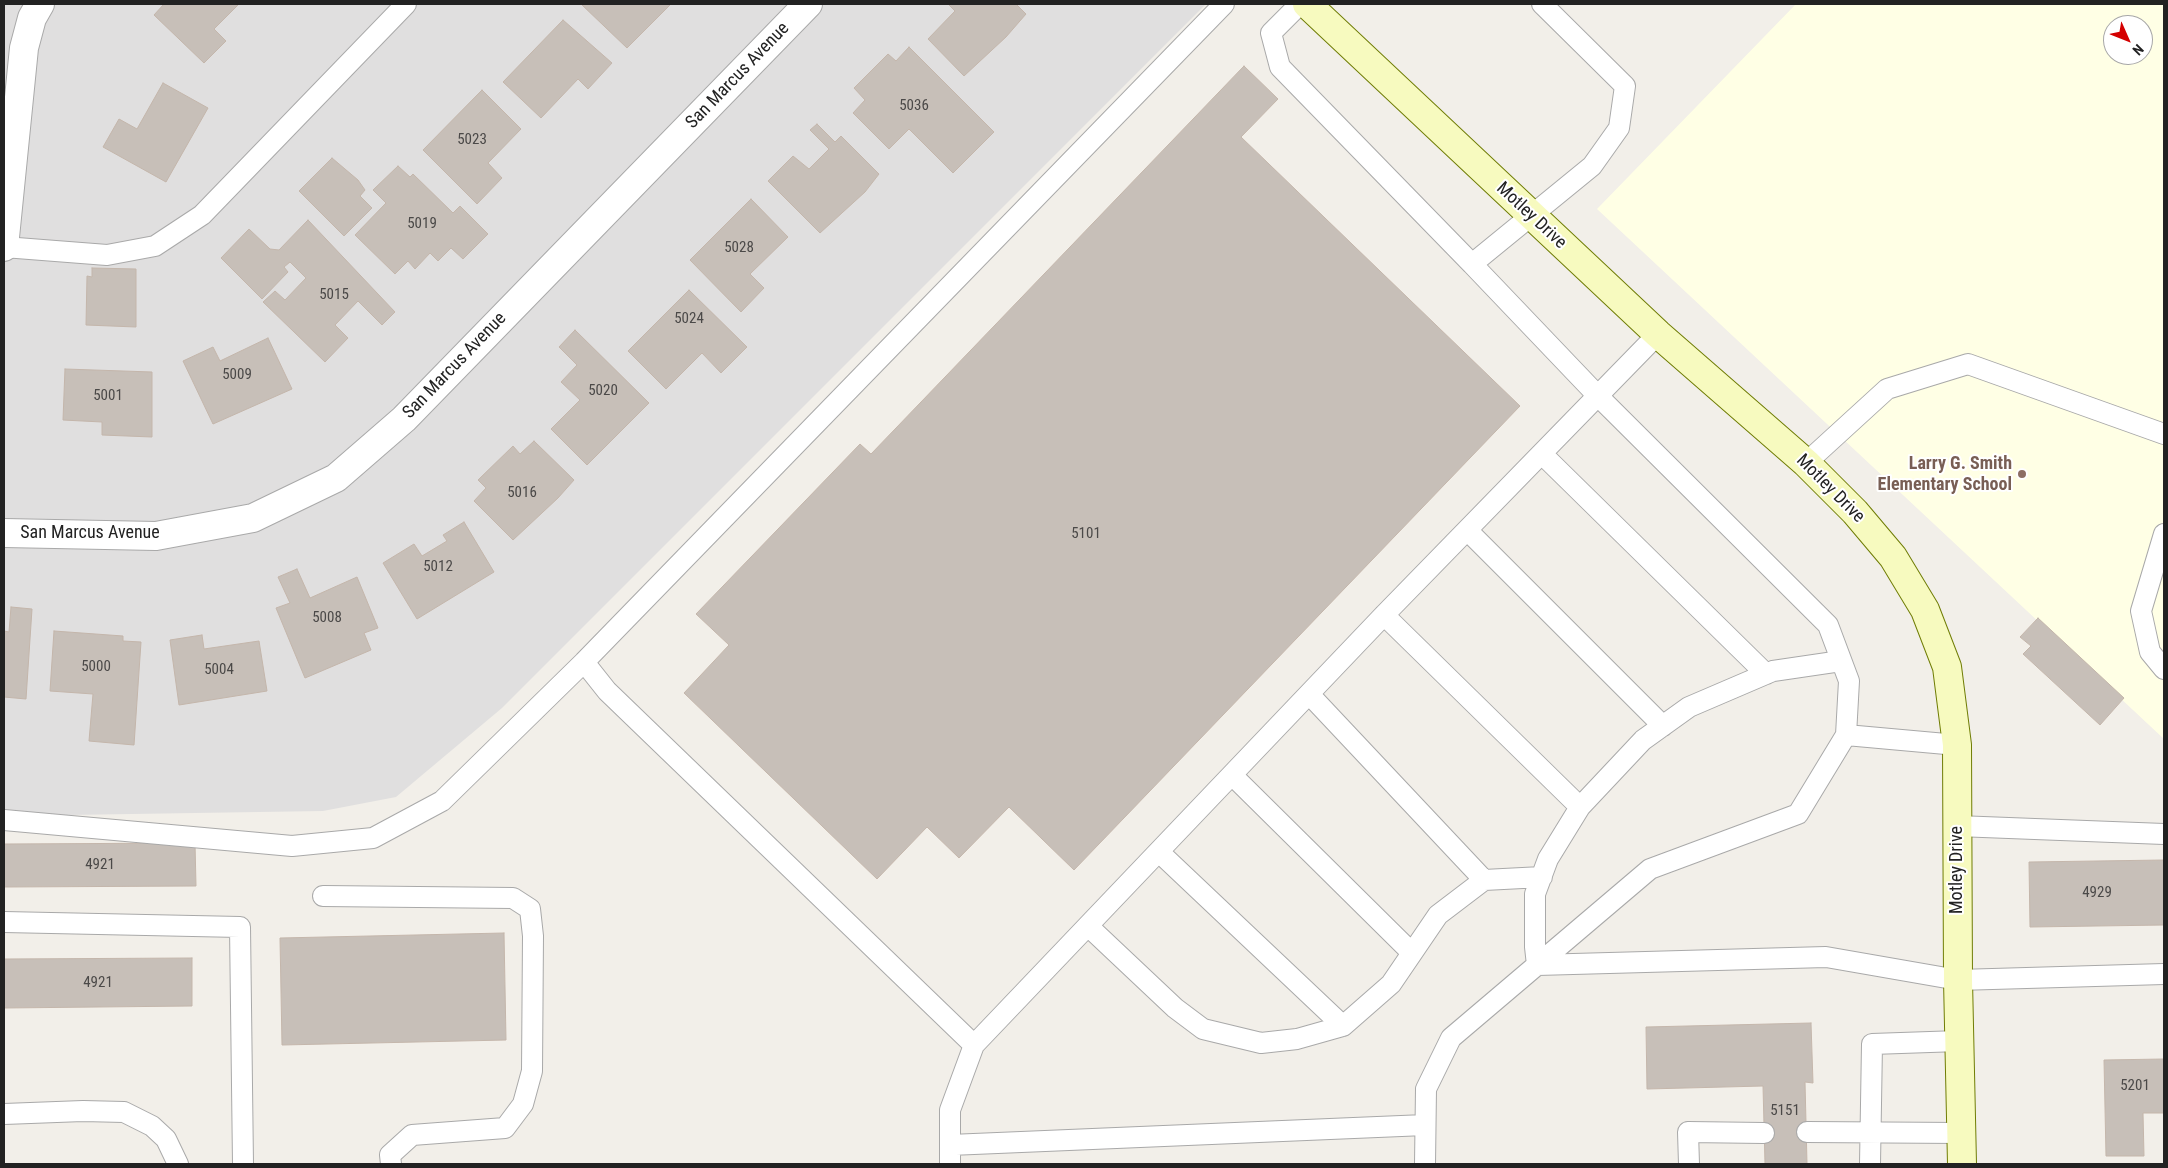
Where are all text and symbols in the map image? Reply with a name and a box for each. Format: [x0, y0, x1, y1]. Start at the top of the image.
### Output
north arrow [2103, 15, 2153, 65]
street label: San Marcus Avenue [682, 18, 794, 134]
text: N [2129, 41, 2147, 58]
house number: 5036 [899, 97, 929, 115]
house number: 5023 [457, 131, 487, 149]
street label: Motley Drive [1491, 178, 1571, 254]
house number: 5019 [407, 215, 437, 233]
house number: 5028 [724, 239, 754, 257]
house number: 5015 [319, 286, 349, 304]
street label: San Marcus Avenue [399, 308, 511, 424]
house number: 5024 [674, 310, 704, 328]
house number: 5009 [222, 366, 252, 384]
house number: 5020 [588, 382, 618, 400]
house number: 5001 [93, 387, 123, 405]
street label: Motley Drive [1791, 450, 1869, 528]
place label: Larry G. Smith Elementary School [1878, 453, 2012, 496]
marker: Larry G. Smith Elementary School [2016, 468, 2028, 480]
house number: 5016 [507, 484, 537, 502]
street label: San Marcus Avenue [20, 522, 160, 544]
house number: 5101 [1071, 525, 1101, 543]
house number: 5012 [423, 558, 453, 576]
house number: 5008 [312, 609, 342, 627]
house number: 5000 [81, 658, 111, 676]
house number: 5004 [204, 661, 234, 679]
street label: Motley Drive [1946, 826, 1968, 914]
house number: 4921 [85, 856, 115, 874]
house number: 4929 [2082, 884, 2112, 902]
house number: 4921 [83, 974, 113, 992]
house number: 5201 [2120, 1077, 2150, 1095]
house number: 5151 [1770, 1102, 1800, 1120]

